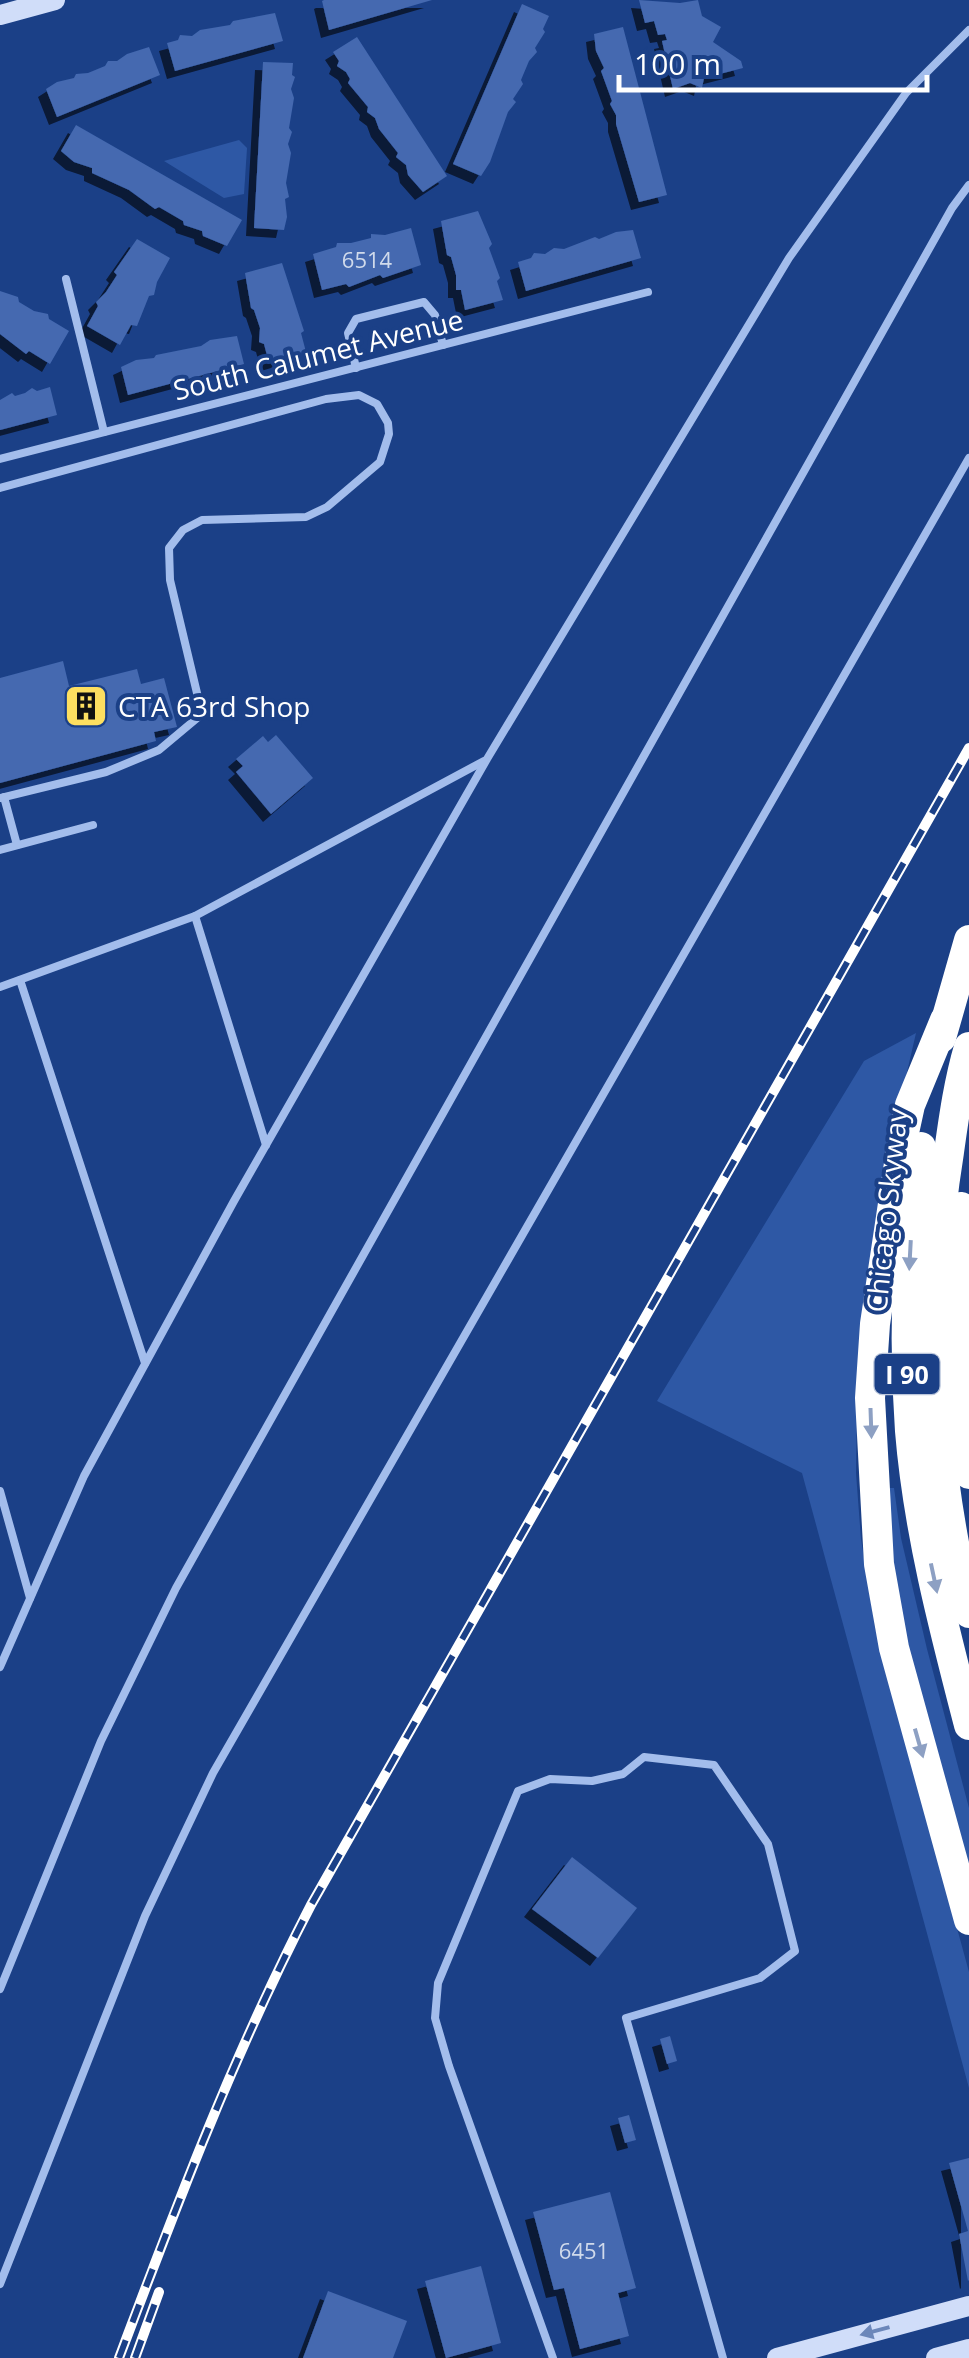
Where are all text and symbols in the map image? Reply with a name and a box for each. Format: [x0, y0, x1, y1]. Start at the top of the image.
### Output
scale bar [619, 30, 926, 92]
text: 100 m [634, 43, 721, 84]
house number: 6514 [342, 244, 393, 274]
street label: South Calumet Avenue [169, 300, 467, 408]
building icon: CTA 63rd Shop [63, 683, 109, 729]
place label: CTA 63rd Shop [118, 687, 310, 725]
street label: Chicago Skyway [856, 1105, 916, 1314]
one-way arrow [902, 1240, 918, 1271]
road number: I 90 [874, 1354, 940, 1394]
one-way arrow [863, 1407, 879, 1439]
one-way arrow [927, 1563, 942, 1594]
one-way arrow [912, 1728, 927, 1759]
house number: 6451 [559, 2235, 609, 2265]
one-way arrow [859, 2324, 890, 2340]

